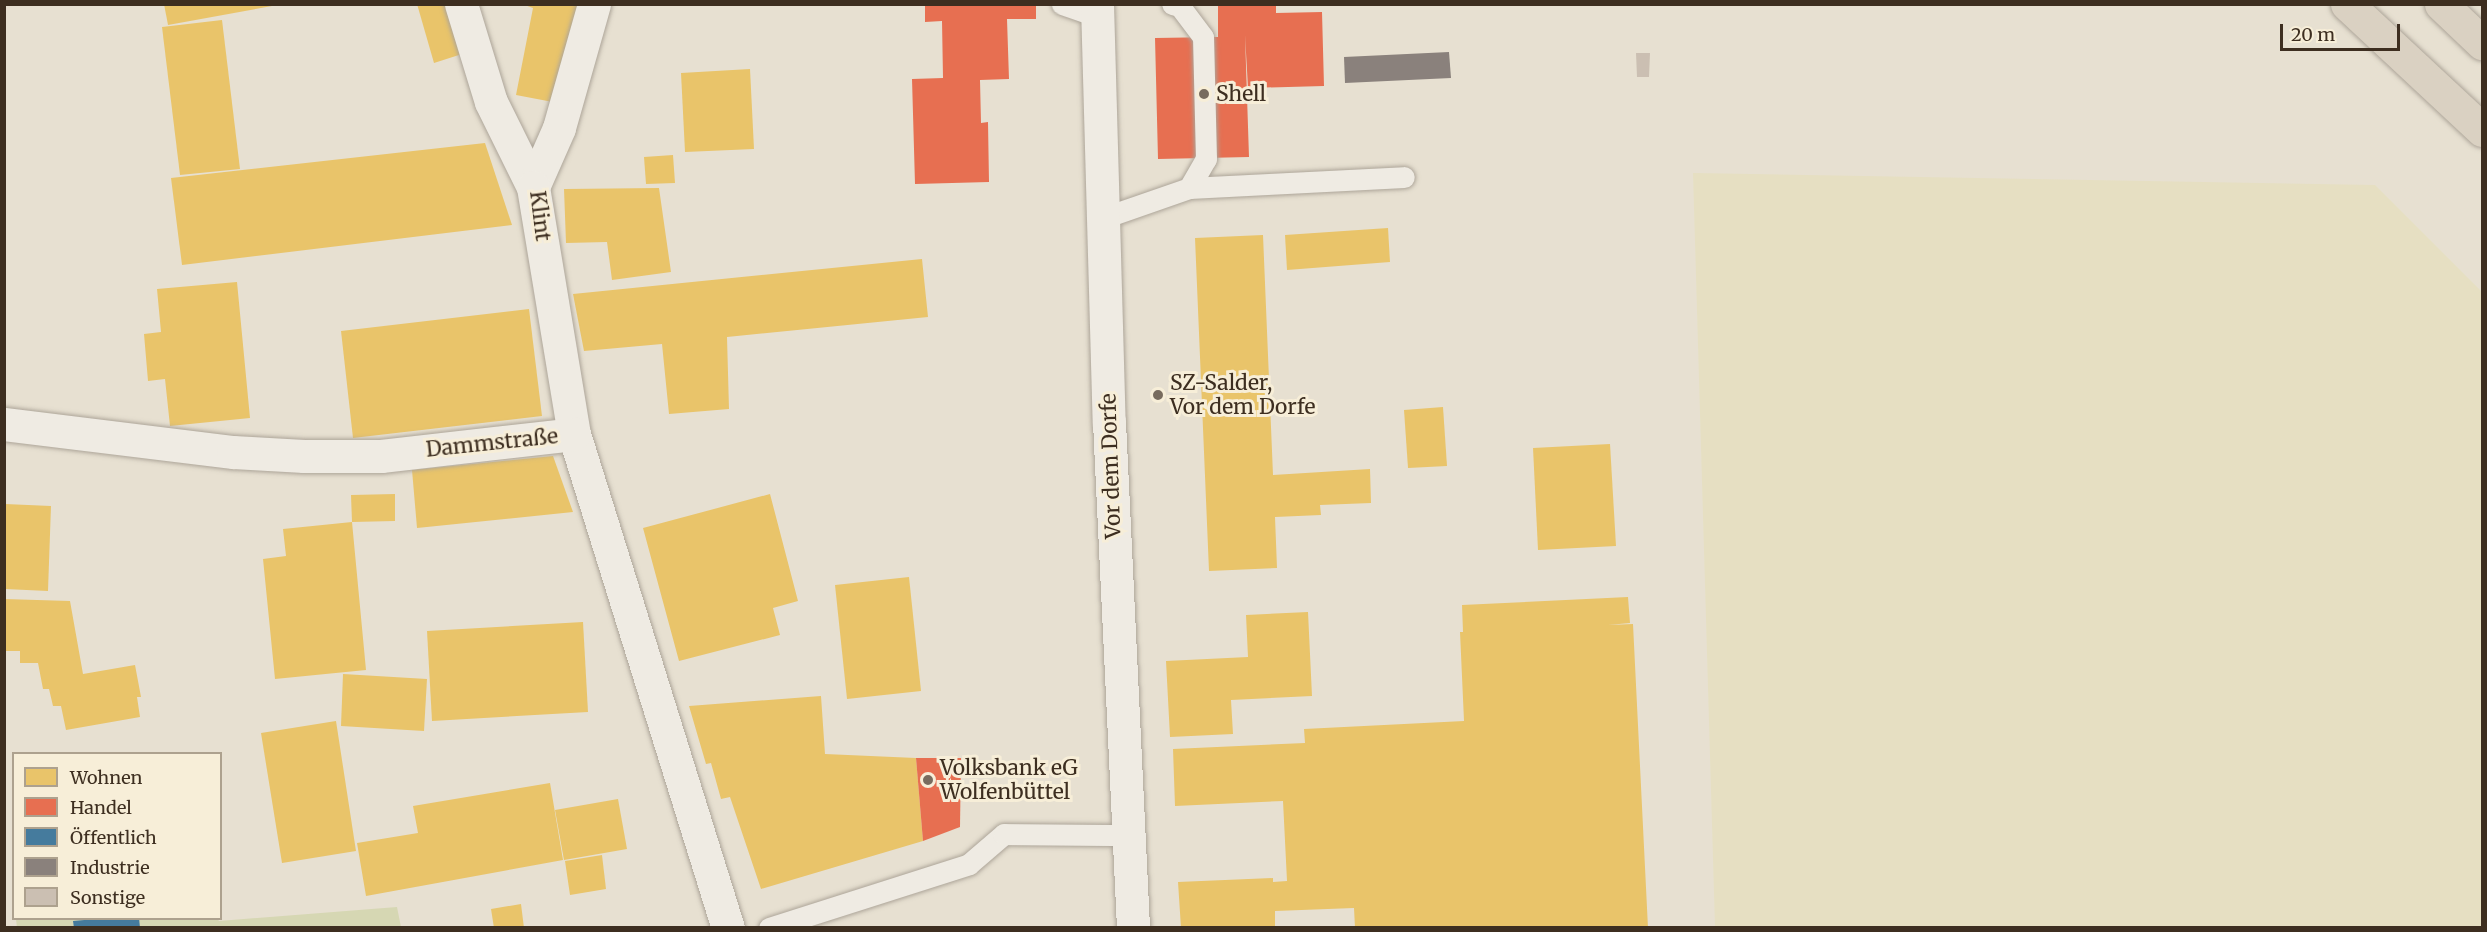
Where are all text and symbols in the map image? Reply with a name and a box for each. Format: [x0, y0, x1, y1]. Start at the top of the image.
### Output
scale bar [2283, 12, 2403, 50]
text: 20 m [2291, 23, 2335, 46]
place label: Shell [1216, 81, 1266, 107]
marker: Shell [1197, 87, 1211, 101]
street label: Klint [524, 189, 556, 243]
place label: SZ-Salder, Vor dem Dorfe [1170, 370, 1315, 420]
marker: SZ-Salder, Vor dem Dorfe [1151, 388, 1165, 402]
street label: Vor dem Dorfe [1096, 393, 1126, 539]
street label: Dammstraße [425, 424, 559, 462]
legend [12, 752, 222, 920]
place label: Volksbank eG Wolfenbüttel [940, 755, 1078, 805]
text: Wohnen [70, 766, 143, 789]
marker: Volksbank eG Wolfenbüttel [921, 773, 935, 787]
text: Handel [70, 796, 132, 819]
text: Öffentlich [70, 826, 157, 849]
text: Industrie [70, 856, 150, 879]
text: Sonstige [70, 886, 145, 909]

